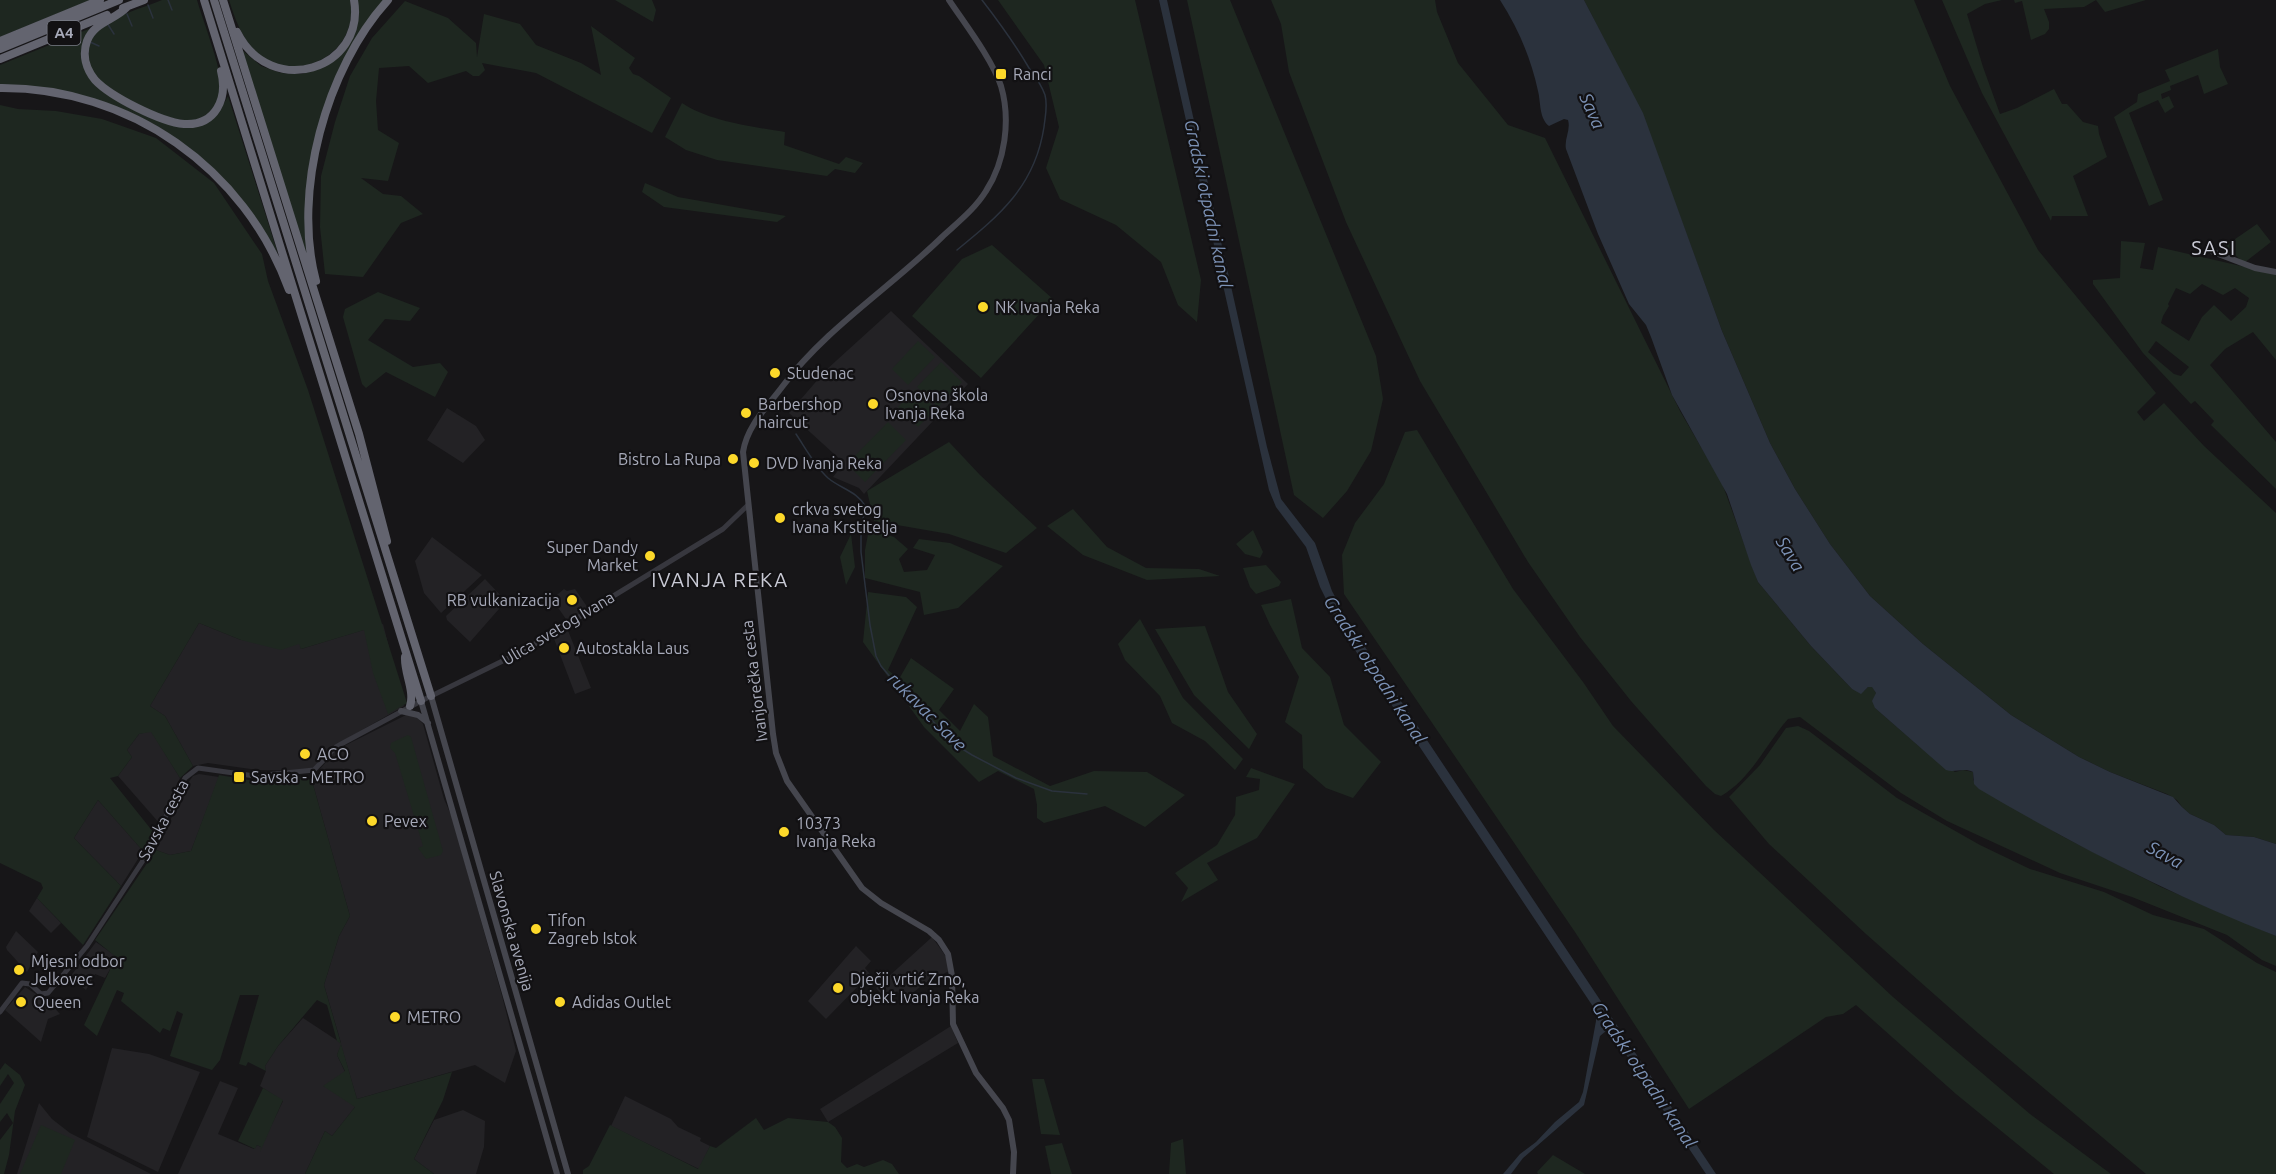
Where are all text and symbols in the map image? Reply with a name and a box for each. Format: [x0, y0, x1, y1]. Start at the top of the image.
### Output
road number: A4 [48, 21, 80, 45]
place label: Ranci [1013, 65, 1052, 83]
marker: Ranci [994, 67, 1008, 81]
water label: Sava [1576, 89, 1610, 132]
water label: Gradski otpadni kanal [1181, 118, 1237, 290]
district label: SASI [2191, 236, 2237, 259]
place label: NK Ivanja Reka [995, 298, 1100, 316]
marker: NK Ivanja Reka [976, 300, 990, 314]
place label: Studenac [787, 364, 854, 382]
marker: Studenac [768, 366, 782, 380]
place label: Osnovna škola Ivanja Reka [885, 386, 988, 422]
place label: Barbershop haircut [758, 395, 842, 431]
marker: Osnovna škola Ivanja Reka [866, 397, 880, 411]
marker: Barbershop haircut [739, 406, 753, 420]
place label: Bistro La Rupa [618, 450, 721, 468]
marker: Bistro La Rupa [726, 452, 740, 466]
place label: DVD Ivanja Reka [766, 454, 882, 472]
marker: DVD Ivanja Reka [747, 456, 761, 470]
place label: crkva svetog Ivana Krstitelja [792, 500, 897, 536]
marker: crkva svetog Ivana Krstitelja [773, 511, 787, 525]
water label: Sava [1772, 532, 1809, 575]
place label: Super Dandy Market [547, 538, 639, 574]
marker: Super Dandy Market [643, 549, 657, 563]
district label: IVANJA REKA [651, 568, 789, 591]
street label: Ulica svetog Ivana [499, 587, 617, 669]
place label: RB vulkanizacija [447, 591, 560, 609]
water label: Gradski otpadni kanal [1321, 592, 1431, 747]
marker: RB vulkanizacija [565, 593, 579, 607]
street label: Ivanjorečka cesta [738, 619, 770, 743]
place label: Autostakla Laus [576, 639, 689, 657]
marker: Autostakla Laus [557, 641, 571, 655]
water label: rukavac Save [884, 668, 971, 755]
place label: ACO [317, 745, 349, 763]
marker: ACO [298, 747, 312, 761]
place label: Savska - METRO [251, 768, 365, 786]
marker: Savska - METRO [232, 770, 246, 784]
street label: Savska cesta [134, 776, 192, 864]
place label: Pevex [384, 812, 427, 830]
marker: Pevex [365, 814, 379, 828]
place label: 10373 Ivanja Reka [796, 814, 876, 850]
marker: 10373 Ivanja Reka [777, 825, 791, 839]
water label: Sava [2144, 836, 2187, 872]
street label: Slavonska avenija [486, 869, 538, 993]
place label: Tifon Zagreb Istok [548, 911, 637, 947]
marker: Tifon Zagreb Istok [529, 922, 543, 936]
place label: Mjesni odbor Jelkovec [31, 952, 125, 988]
marker: Mjesni odbor Jelkovec [12, 963, 26, 977]
place label: Dječji vrtić Zrno, objekt Ivanja Reka [850, 970, 980, 1006]
marker: Dječji vrtić Zrno, objekt Ivanja Reka [831, 981, 845, 995]
place label: Queen [33, 993, 81, 1011]
place label: Adidas Outlet [572, 993, 672, 1011]
marker: Queen [14, 995, 28, 1009]
marker: Adidas Outlet [553, 995, 567, 1009]
water label: Gradski otpadni kanal [1588, 998, 1701, 1151]
place label: METRO [407, 1008, 461, 1026]
marker: METRO [388, 1010, 402, 1024]

